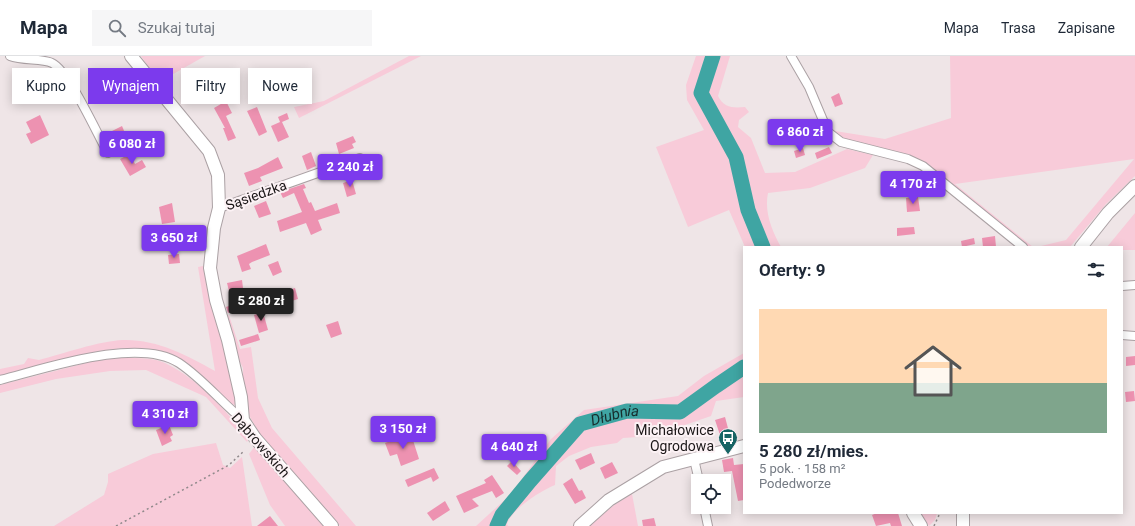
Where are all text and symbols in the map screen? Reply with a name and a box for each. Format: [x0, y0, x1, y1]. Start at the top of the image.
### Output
search box [92, 10, 372, 46]
text: Mapa [20, 16, 68, 39]
icon: search [106, 17, 128, 39]
text: Szukaj tutaj [138, 19, 215, 37]
text: Mapa [944, 20, 979, 36]
text: Trasa [1001, 20, 1036, 36]
text: Zapisane [1058, 20, 1115, 36]
chip: Kupno [12, 68, 80, 104]
chip: Wynajem [88, 68, 173, 104]
chip: Filtry [181, 68, 240, 104]
chip: Nowe [248, 68, 312, 104]
pin: 6 860 zł [759, 119, 841, 153]
text: 6 860 zł [777, 124, 823, 139]
pin: 6 080 zł [91, 131, 173, 165]
text: 6 080 zł [109, 136, 155, 151]
pin: 2 240 zł [309, 154, 391, 188]
text: 2 240 zł [327, 159, 373, 174]
pin: 4 170 zł [872, 171, 954, 205]
text: 4 170 zł [890, 176, 936, 191]
street label: Sąsiedzka [223, 177, 289, 213]
pin: 3 650 zł [133, 225, 215, 259]
text: 3 650 zł [151, 230, 197, 245]
icon: filters [1085, 259, 1107, 281]
text: Oferty: 9 [759, 260, 826, 280]
pin: 5 280 zł [220, 288, 302, 322]
text: 5 280 zł [238, 293, 284, 308]
icon: home [897, 335, 969, 407]
pin: 4 310 zł [124, 401, 206, 435]
water label: Dłubnia [589, 402, 639, 430]
text: 4 310 zł [142, 406, 188, 421]
street label: Dąbrowskich [229, 409, 293, 481]
pin: 3 150 zł [362, 416, 444, 450]
text: 3 150 zł [380, 421, 426, 436]
place label: Michałowice Ogrodowa [635, 422, 714, 454]
bus stop icon: Michałowice Ogrodowa [717, 427, 739, 455]
pin: 4 640 zł [473, 434, 555, 468]
text: 4 640 zł [491, 439, 537, 454]
text: 5 280 zł/mies. [759, 441, 869, 461]
text: 5 pok. · 158 m² [759, 461, 845, 476]
map controls [691, 474, 731, 514]
button: locate [691, 474, 731, 514]
text: Podedworze [759, 476, 831, 491]

